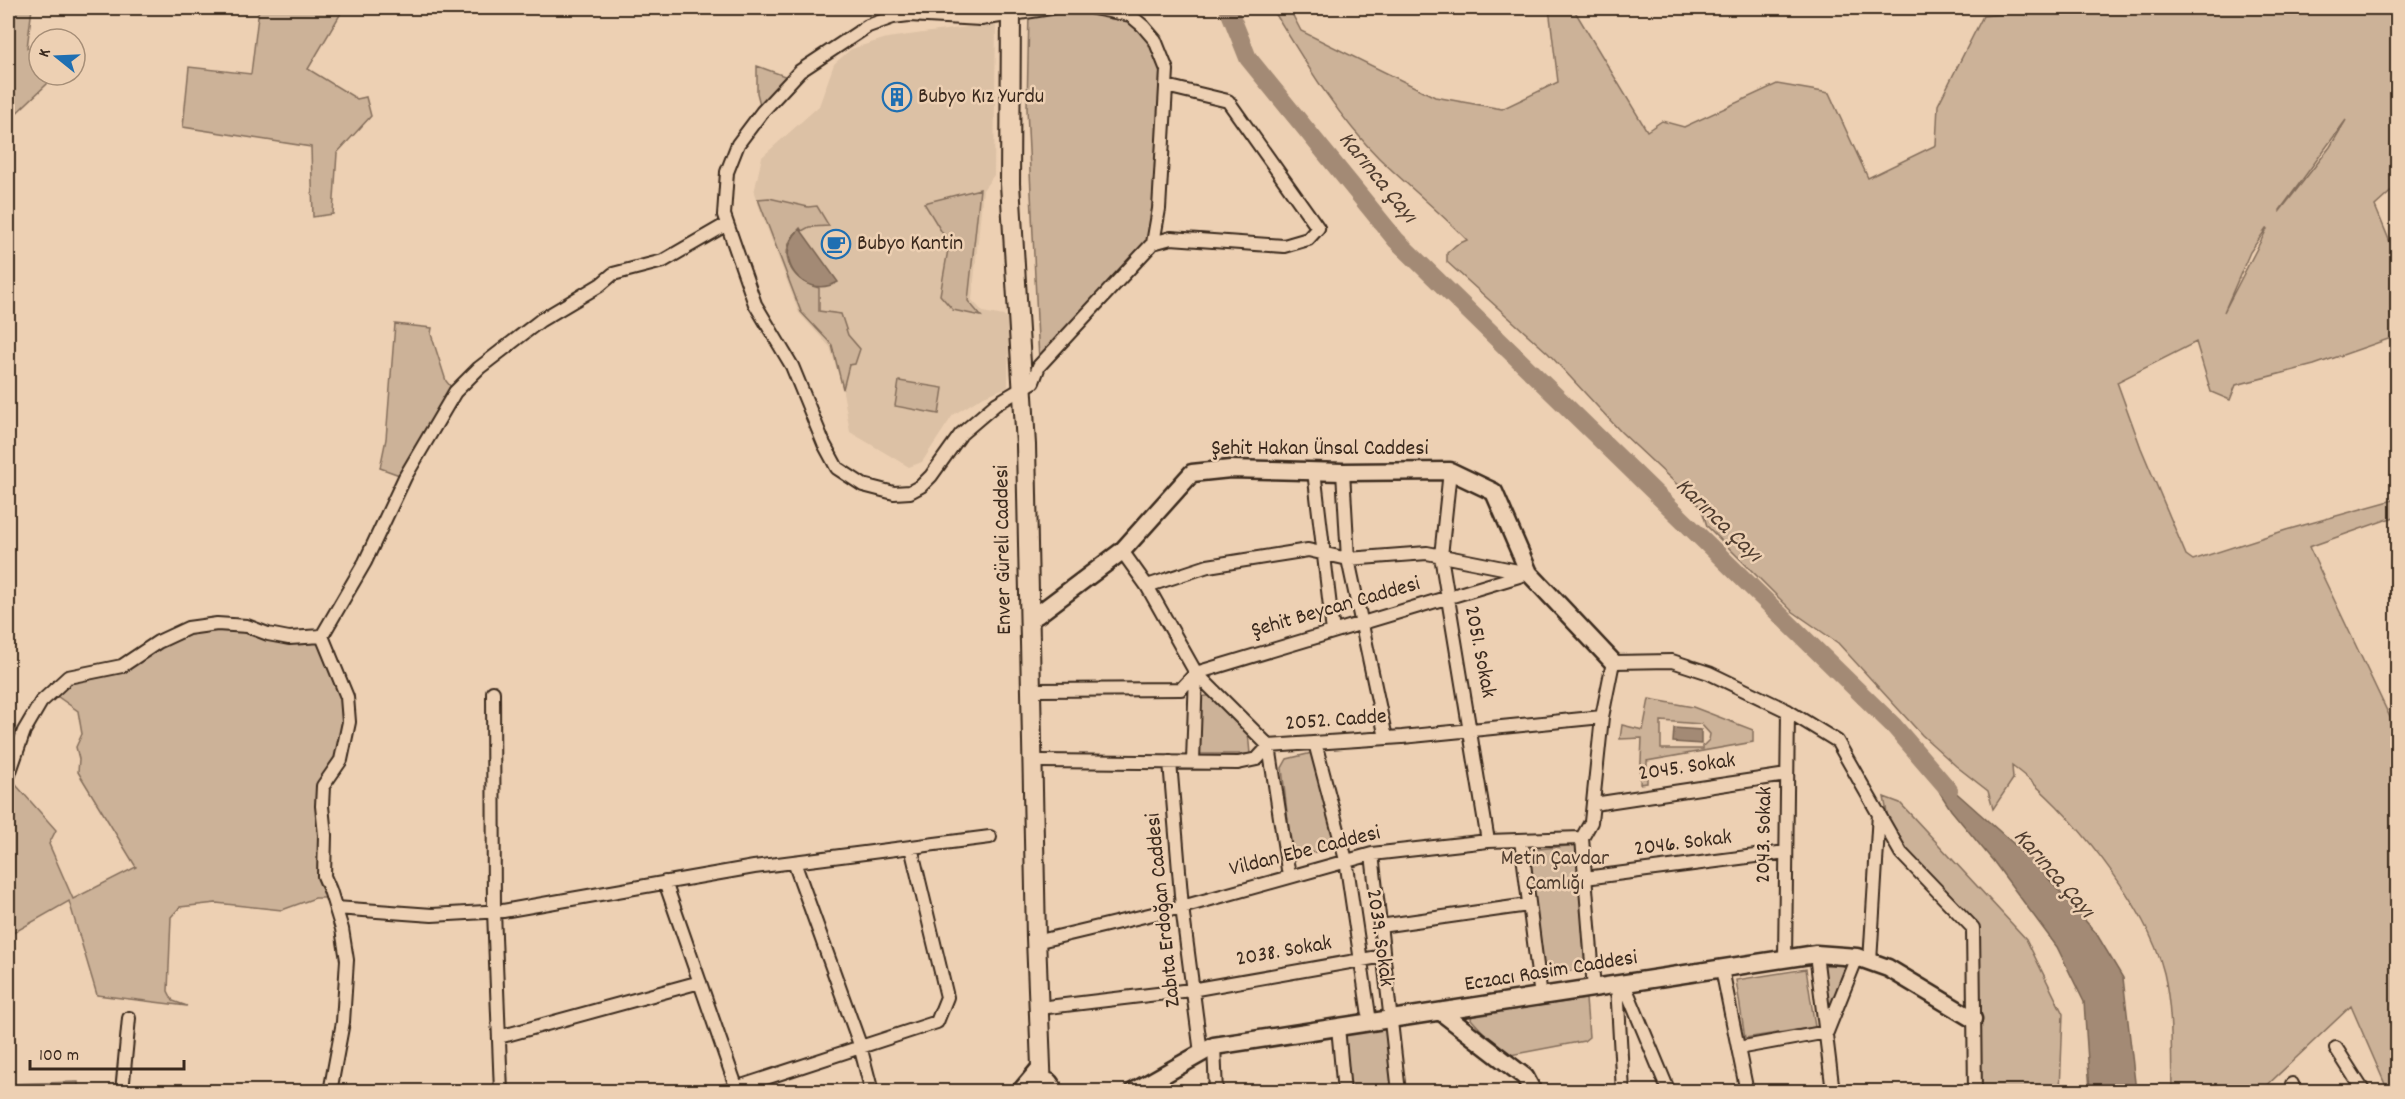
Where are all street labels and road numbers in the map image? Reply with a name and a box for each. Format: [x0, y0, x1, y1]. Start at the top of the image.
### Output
street label: Şehit Hakan Ünsal Caddesi [1212, 434, 1428, 465]
street label: Enver Güreli Caddesi [987, 465, 1021, 635]
street label: Şehit Beycan Caddesi [1248, 569, 1424, 647]
street label: 2051. Sokak [1455, 603, 1503, 701]
street label: 2052. Cadde [1284, 702, 1388, 740]
street label: 2045. Sokak [1637, 746, 1737, 790]
street label: 2043. Sokak [1749, 786, 1781, 884]
street label: Zabıta Erdoğan Caddesi [1138, 811, 1190, 1009]
street label: Vildan Ebe Caddesi [1226, 818, 1384, 886]
street label: 2046. Sokak [1632, 823, 1734, 865]
street label: 2039. Sokak [1357, 887, 1401, 989]
street label: 2038. Sokak [1234, 928, 1334, 976]
street label: Eczacı Rasim Caddesi [1462, 943, 1640, 1001]

